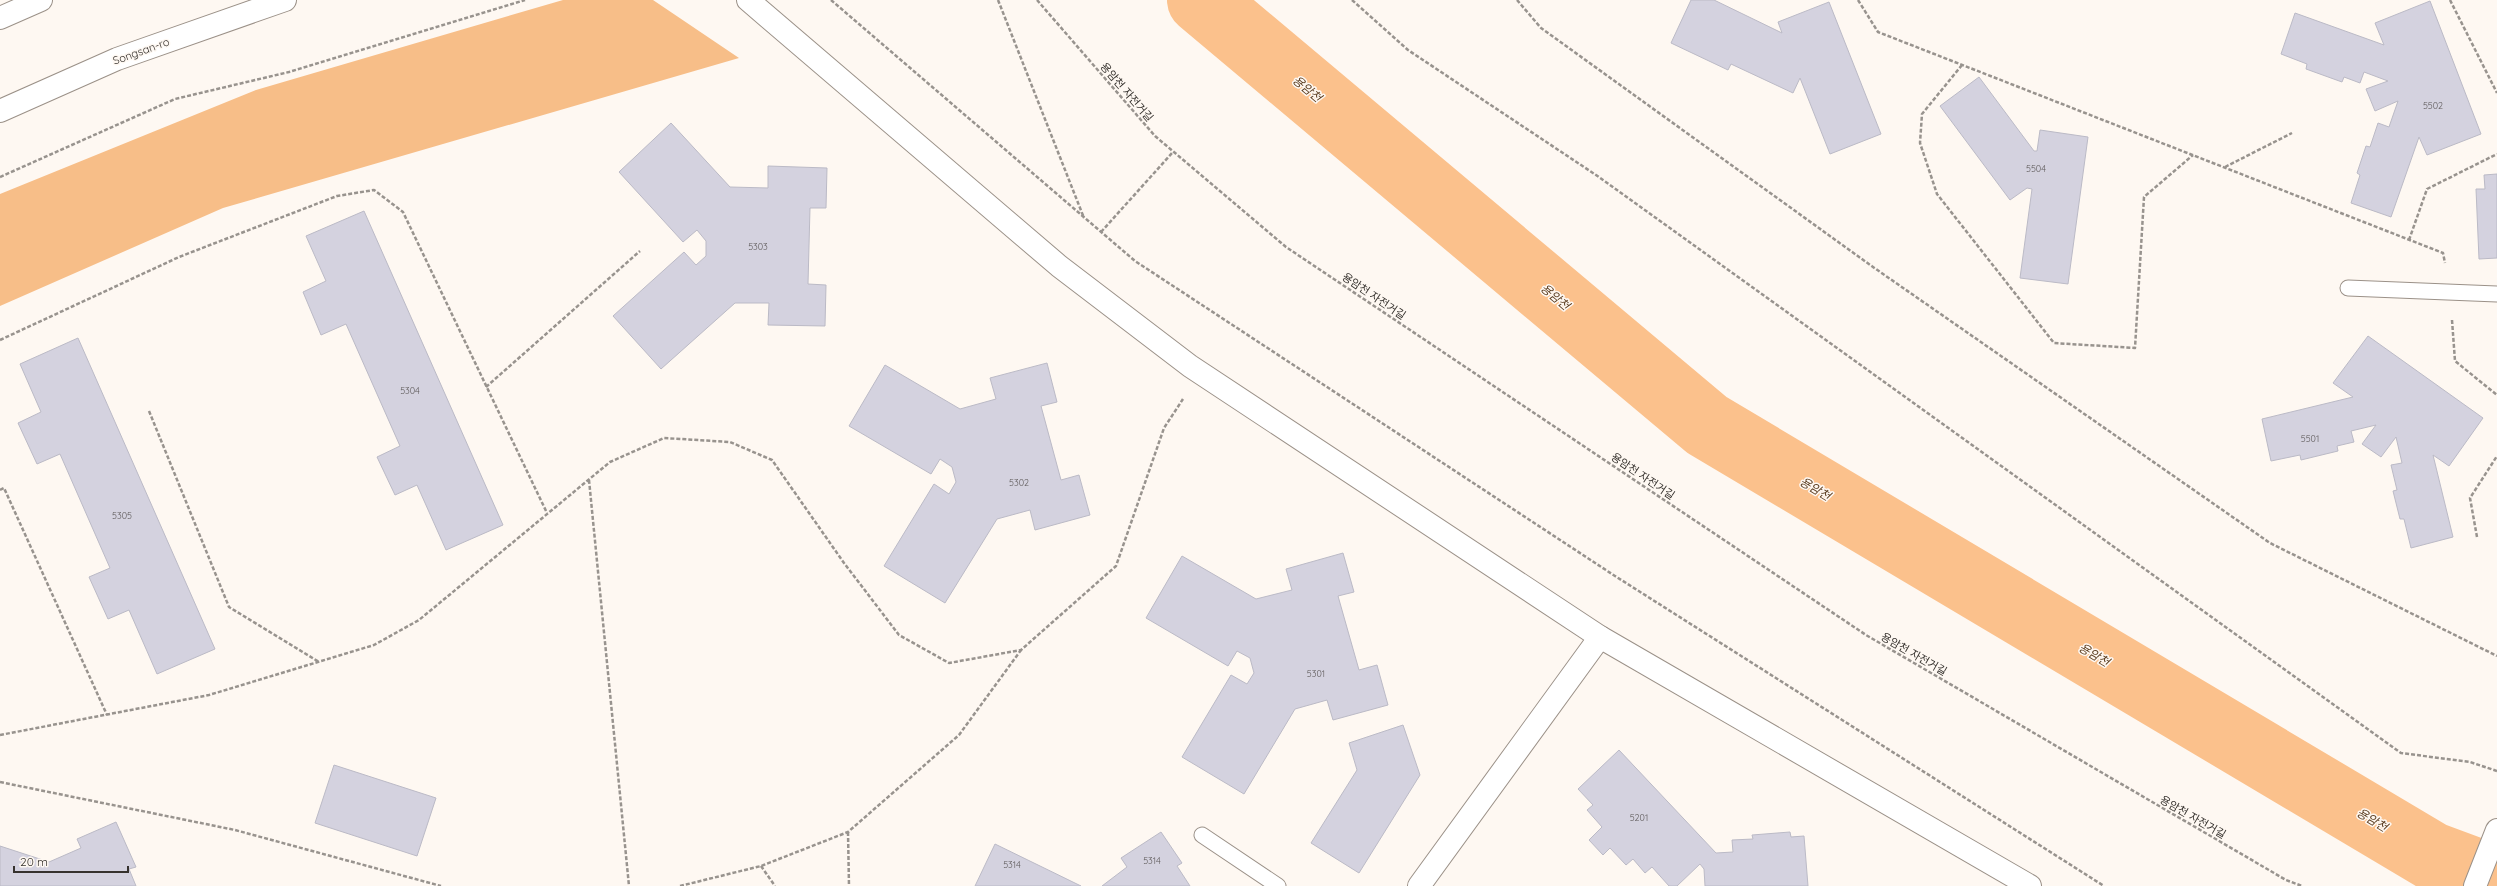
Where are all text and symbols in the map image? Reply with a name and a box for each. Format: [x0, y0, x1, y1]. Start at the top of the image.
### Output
street label: Songsan-ro [111, 34, 172, 68]
street label: 용암천 자전거길 [1097, 60, 1157, 124]
water label: 용암천 [1290, 72, 1326, 106]
house number: 5502 [2423, 100, 2443, 111]
house number: 5504 [2026, 163, 2046, 174]
house number: 5303 [748, 241, 768, 252]
street label: 용암천 자전거길 [1339, 270, 1409, 322]
water label: 용암천 [1538, 280, 1574, 314]
house number: 5304 [400, 385, 420, 396]
house number: 5501 [2301, 433, 2319, 444]
street label: 용암천 자전거길 [1608, 450, 1678, 502]
water label: 용암천 [1797, 474, 1835, 505]
house number: 5302 [1009, 477, 1029, 488]
house number: 5305 [112, 510, 132, 521]
street label: 용암천 자전거길 [1879, 629, 1949, 679]
water label: 용암천 [2076, 640, 2114, 671]
house number: 5301 [1307, 668, 1325, 679]
street label: 용암천 자전거길 [2158, 792, 2228, 842]
water label: 용암천 [2354, 805, 2392, 836]
house number: 5201 [1630, 812, 1648, 823]
scale bar [14, 848, 128, 874]
text: 20 m [20, 854, 48, 869]
house number: 5314 [1143, 855, 1161, 866]
house number: 5314 [1003, 859, 1021, 870]

